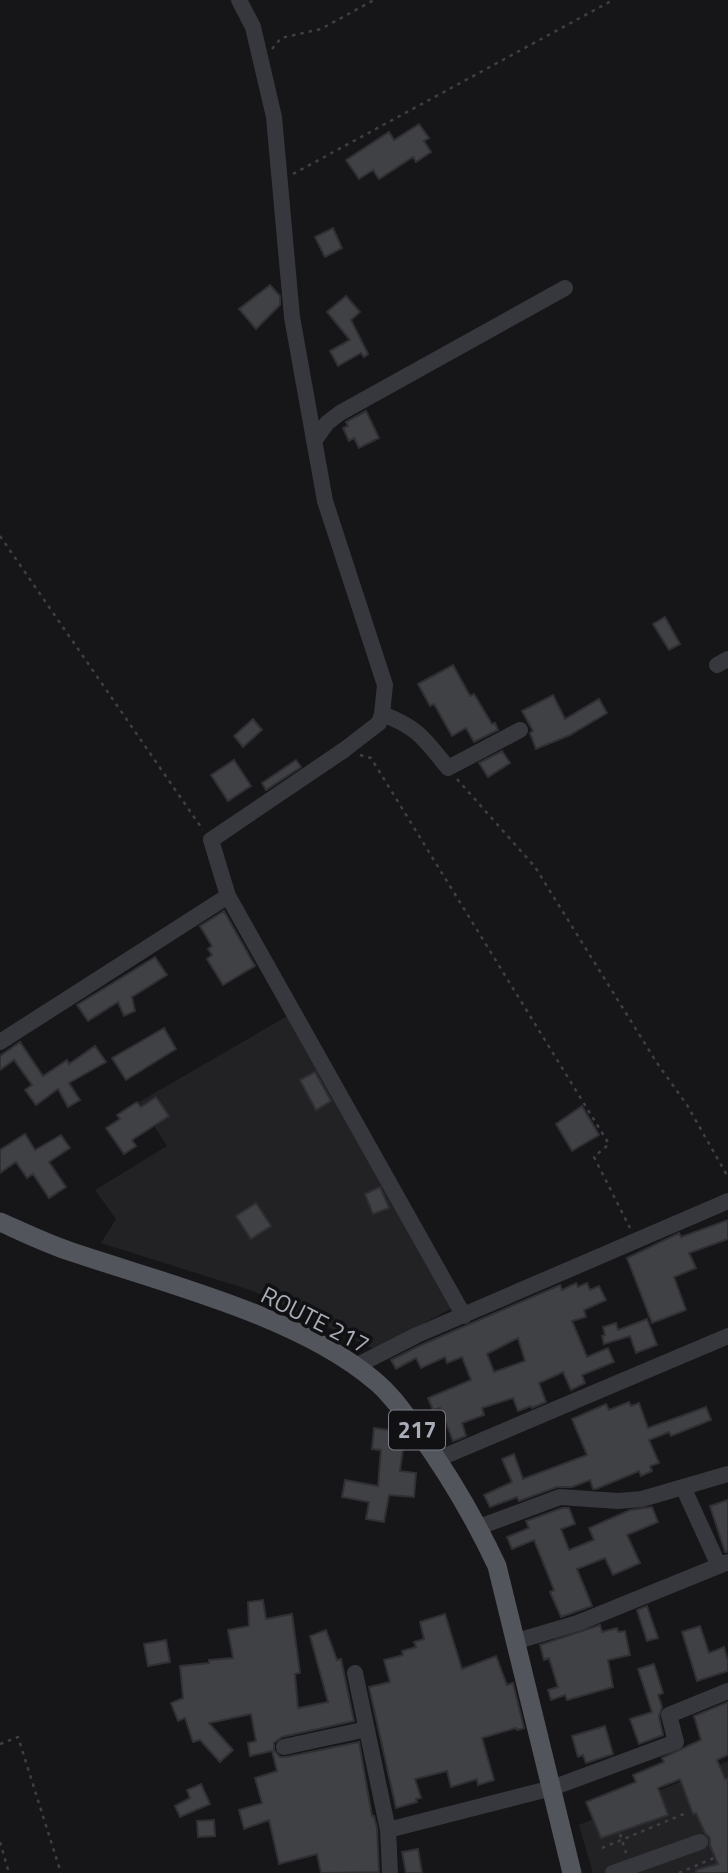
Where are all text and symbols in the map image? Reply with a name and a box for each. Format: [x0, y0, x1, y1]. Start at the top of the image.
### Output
street label: ROUTE 217 [255, 1276, 376, 1362]
road number: 217 [389, 1410, 445, 1450]

